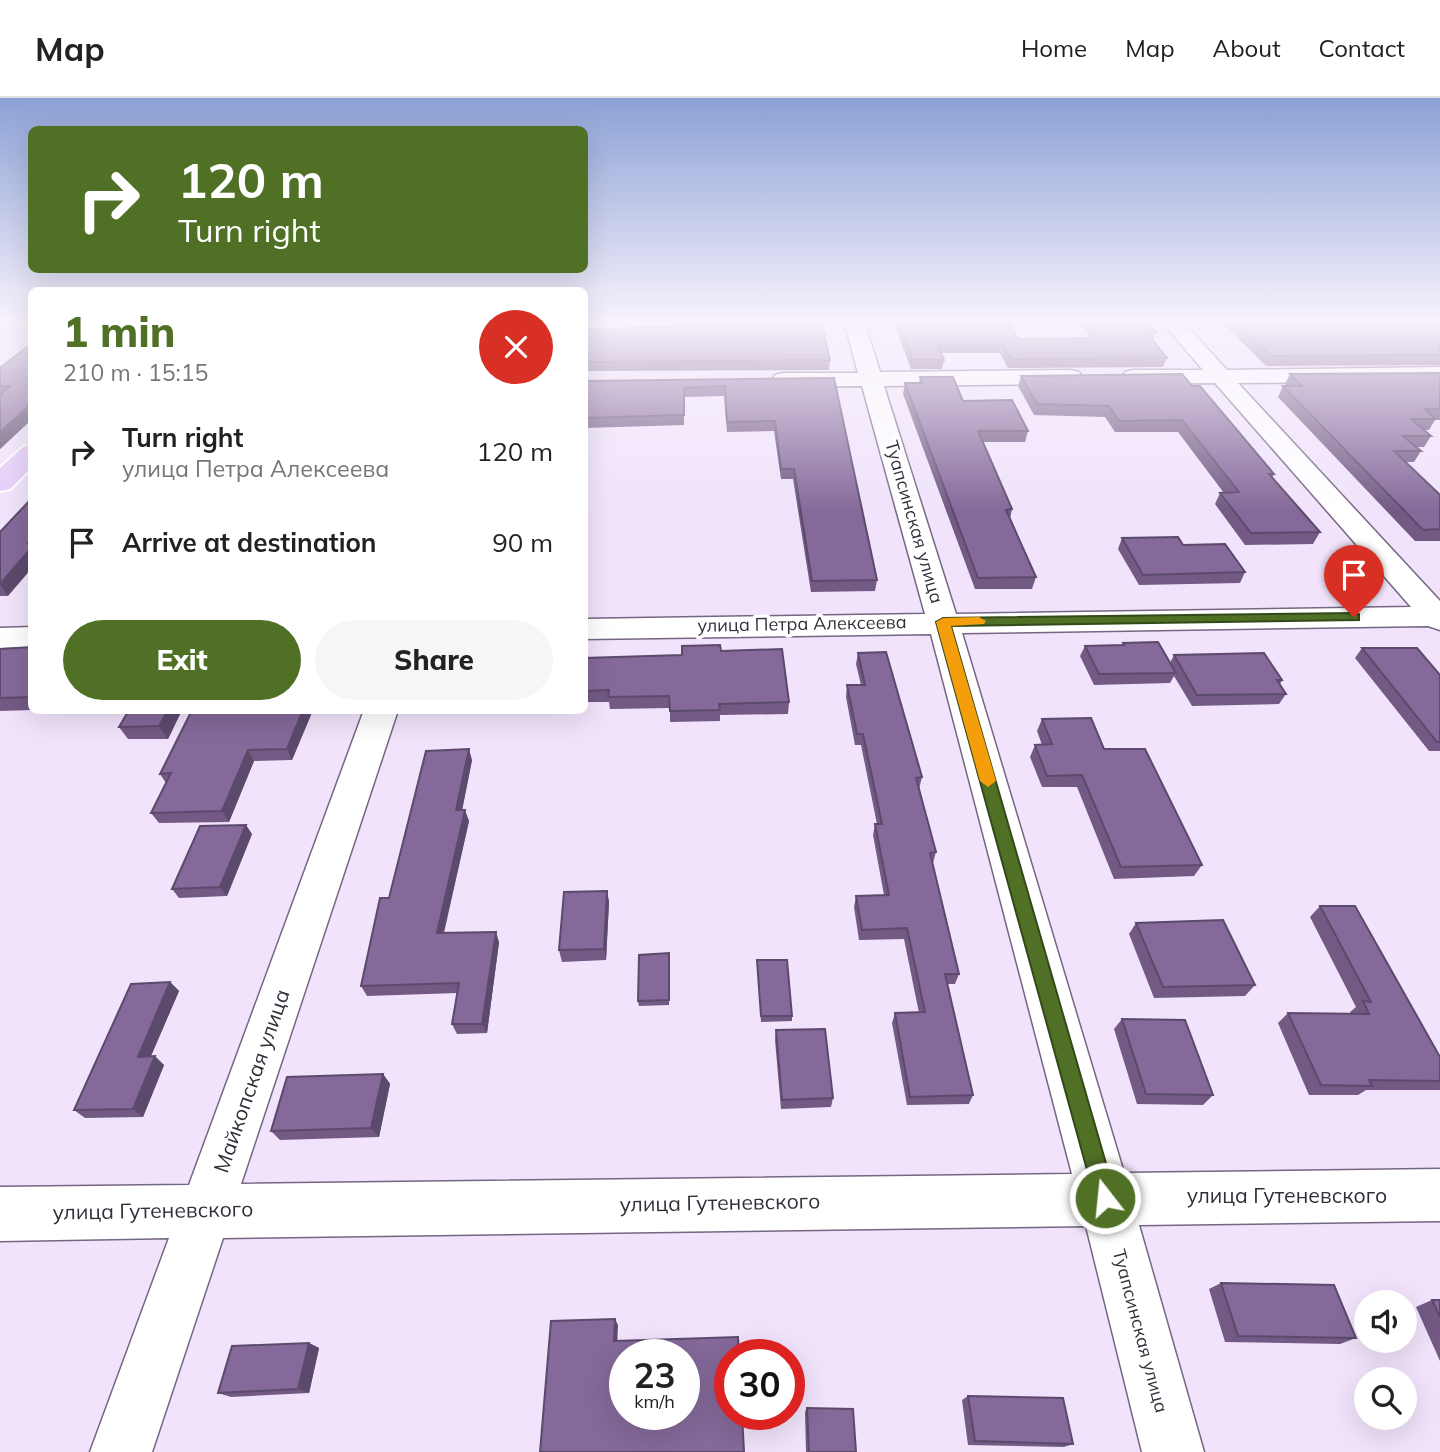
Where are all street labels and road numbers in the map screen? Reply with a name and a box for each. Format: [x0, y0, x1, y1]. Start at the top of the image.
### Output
street label: Туапсинская улица [880, 438, 949, 606]
street label: улица Петра Алексеева [697, 610, 907, 637]
street label: Майкопская улица [207, 986, 295, 1176]
street label: улица Гутеневского [1187, 1182, 1387, 1208]
street label: улица Гутеневского [619, 1187, 820, 1217]
street label: улица Гутеневского [52, 1195, 253, 1225]
street label: Туапсинская улица [1108, 1247, 1173, 1415]

